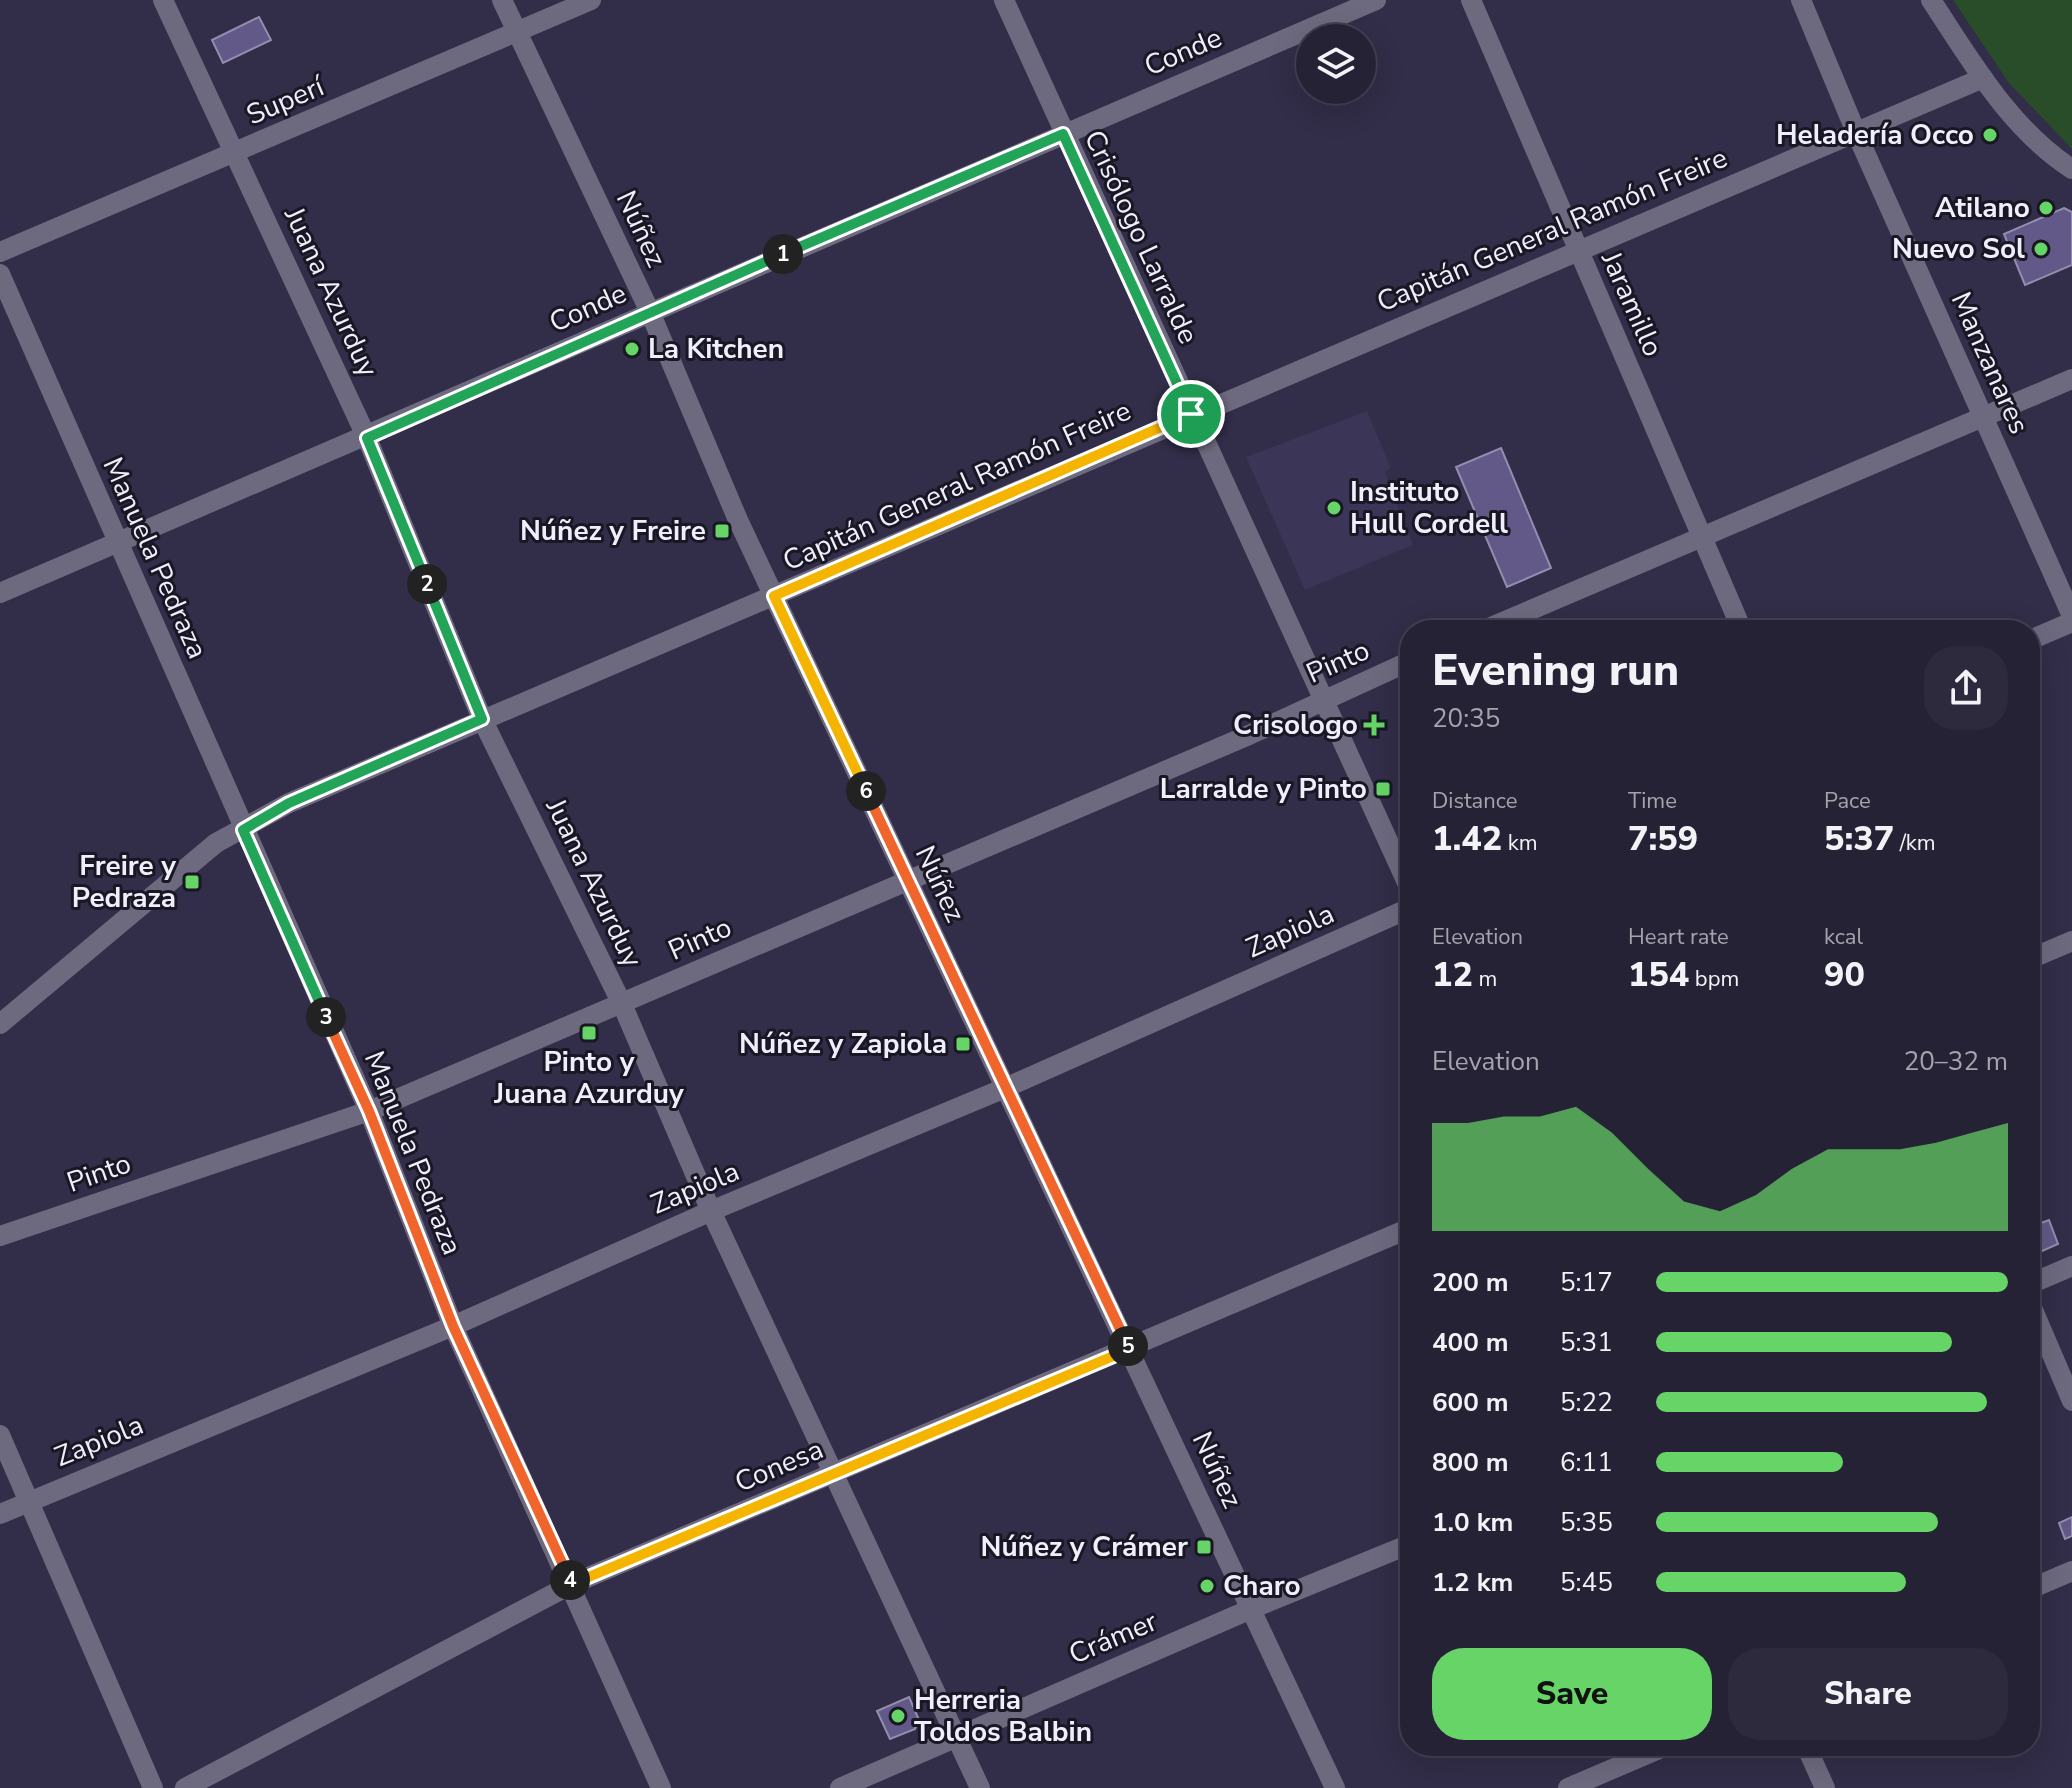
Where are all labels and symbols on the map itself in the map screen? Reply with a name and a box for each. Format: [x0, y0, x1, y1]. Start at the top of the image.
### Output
street label: Conde [1138, 19, 1228, 85]
street label: Superí [240, 67, 331, 134]
place label: Heladería Occo [1776, 116, 1974, 154]
street label: Crisólogo Larralde [1075, 124, 1207, 350]
marker: Heladería Occo [1981, 126, 1999, 144]
street label: Capitán General Ramón Freire [1371, 139, 1733, 321]
street label: Núñez [607, 185, 675, 273]
place label: Atilano [1935, 189, 2030, 227]
marker: Atilano [2037, 199, 2055, 217]
street label: Juana Azurduy [275, 200, 387, 383]
place label: Nuevo Sol [1892, 230, 2025, 268]
pin: 1 [763, 234, 803, 274]
marker: Nuevo Sol [2032, 240, 2050, 258]
street label: Jaramillo [1592, 245, 1672, 362]
street label: Conde [543, 274, 633, 342]
street label: Manzanares [1942, 286, 2038, 440]
place label: La Kitchen [648, 330, 784, 368]
marker: La Kitchen [623, 340, 641, 358]
pin [1157, 380, 1225, 448]
street label: Capitán General Ramón Freire [777, 392, 1137, 580]
street label: Manuela Pedraza [94, 451, 216, 665]
place label: Instituto Hull Cordell [1350, 473, 1508, 543]
marker: Instituto Hull Cordell [1325, 499, 1343, 517]
place label: Núñez y Freire [520, 512, 706, 550]
marker: Núñez y Freire [713, 522, 731, 540]
pin: 2 [407, 564, 447, 604]
street label: Pinto [1300, 631, 1376, 693]
place label: Crisologo [1233, 706, 1358, 744]
marker: Crisologo [1365, 716, 1383, 734]
place label: Larralde y Pinto [1160, 770, 1367, 808]
pin: 6 [846, 771, 886, 811]
marker: Larralde y Pinto [1374, 780, 1392, 798]
street label: Juana Azurduy [536, 792, 651, 974]
street label: Núñez [906, 840, 974, 928]
place label: Freire y Pedraza [72, 847, 176, 917]
marker: Freire y Pedraza [183, 873, 201, 891]
street label: Zapiola [1240, 895, 1340, 967]
street label: Pinto [662, 908, 738, 970]
pin: 3 [306, 997, 346, 1037]
marker: Pinto y Juana Azurduy [580, 1024, 598, 1042]
place label: Núñez y Zapiola [739, 1025, 947, 1063]
marker: Núñez y Zapiola [954, 1035, 972, 1053]
place label: Pinto y Juana Azurduy [493, 1043, 684, 1113]
street label: Manuela Pedraza [355, 1046, 471, 1260]
street label: Pinto [62, 1144, 136, 1202]
street label: Zapiola [645, 1152, 745, 1224]
pin: 5 [1108, 1326, 1148, 1366]
street label: Zapiola [49, 1406, 149, 1476]
street label: Núñez [1183, 1426, 1251, 1514]
street label: Conesa [729, 1430, 829, 1502]
place label: Núñez y Crámer [980, 1528, 1188, 1566]
marker: Núñez y Crámer [1195, 1538, 1213, 1556]
pin: 4 [550, 1560, 590, 1600]
place label: Charo [1223, 1567, 1301, 1605]
marker: Charo [1198, 1577, 1216, 1595]
street label: Crámer [1063, 1602, 1163, 1674]
place label: Herreria Toldos Balbin [914, 1681, 1092, 1751]
marker: Herreria Toldos Balbin [889, 1707, 907, 1725]

